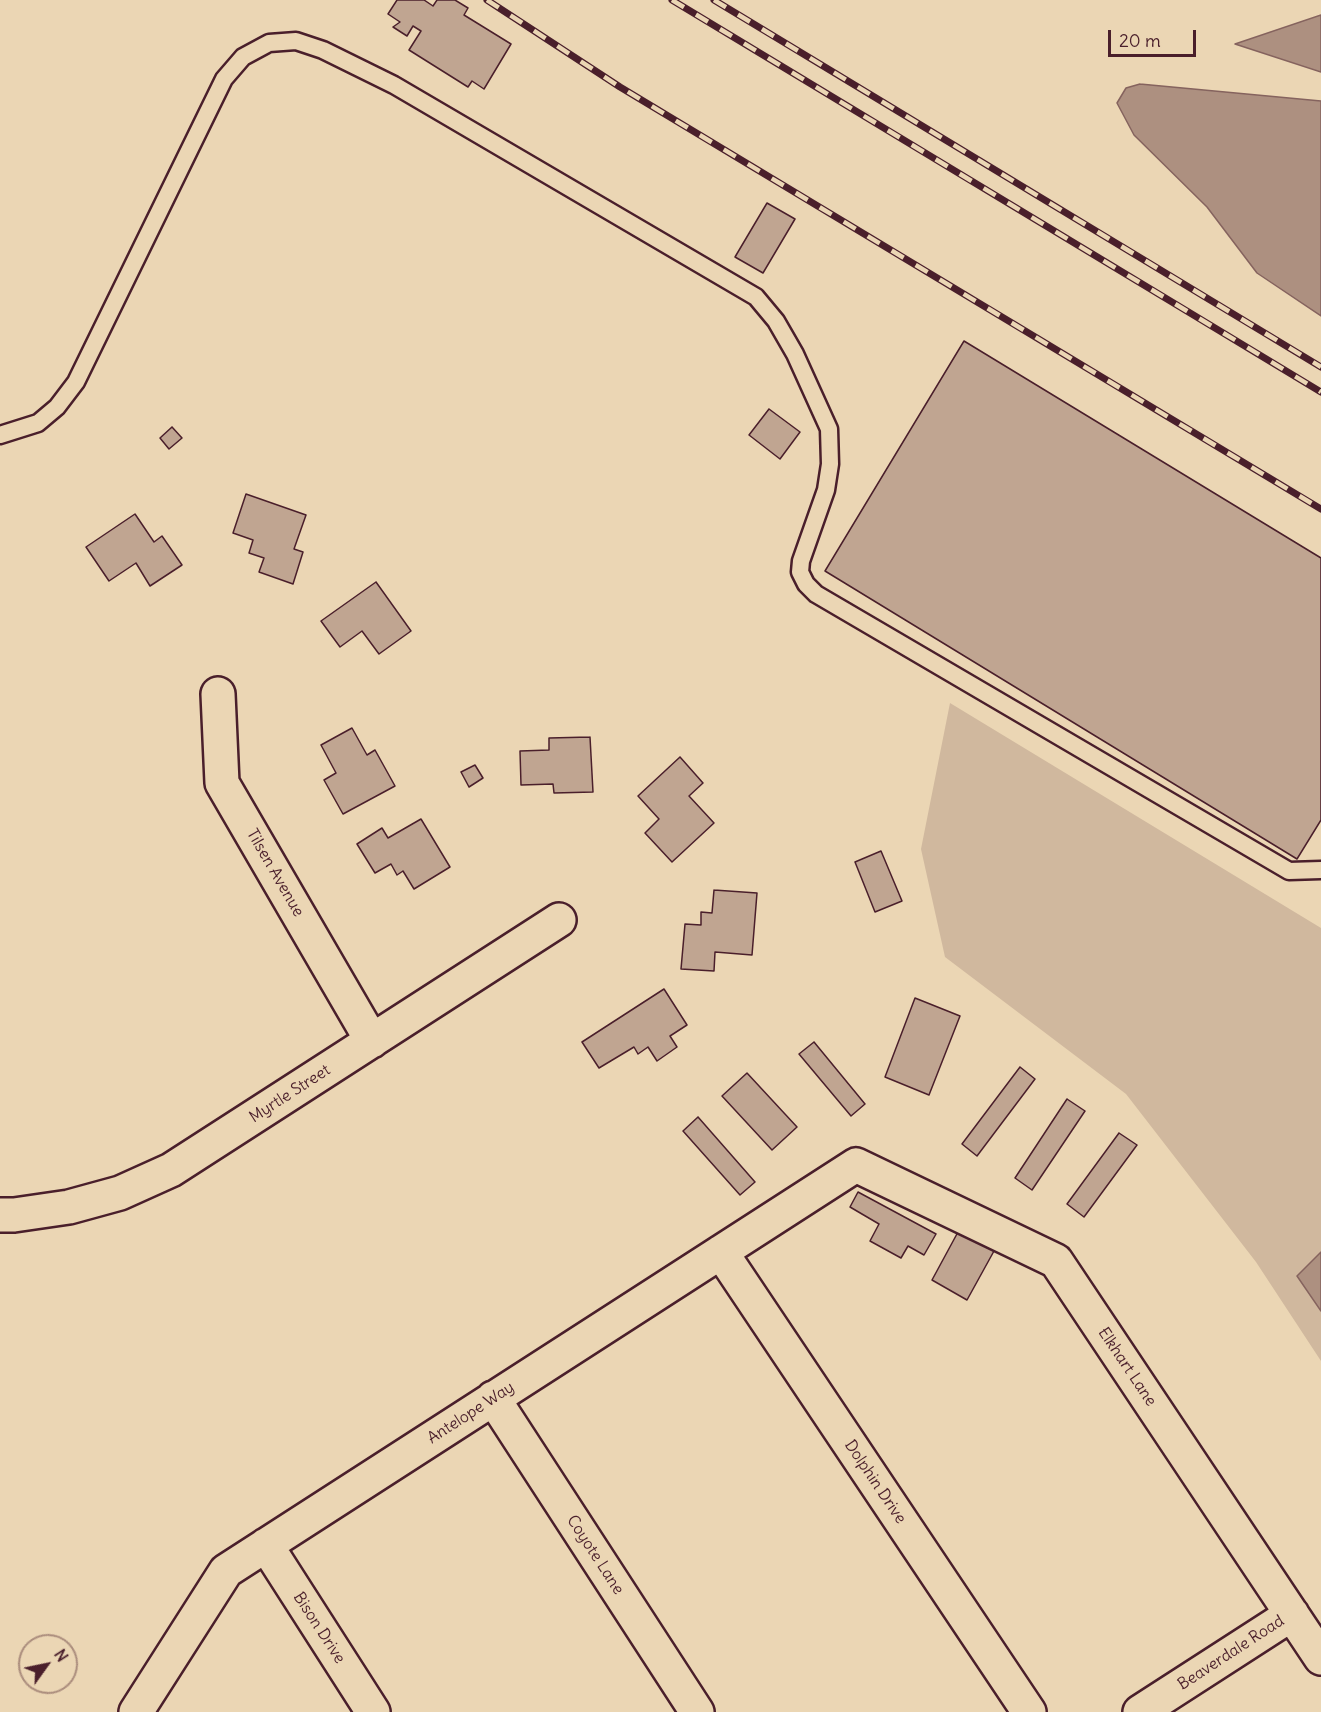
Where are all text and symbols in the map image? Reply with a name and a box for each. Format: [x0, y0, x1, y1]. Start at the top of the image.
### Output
scale bar [1111, 18, 1200, 56]
text: 20 m [1119, 29, 1161, 52]
street label: Tilsen Avenue [242, 826, 308, 920]
street label: Myrtle Street [246, 1061, 334, 1127]
street label: Elkhart Lane [1094, 1324, 1160, 1410]
street label: Antelope Way [424, 1378, 518, 1448]
street label: Dolphin Drive [840, 1437, 910, 1527]
street label: Coyote Lane [562, 1512, 628, 1598]
street label: Bison Drive [289, 1589, 349, 1667]
street label: Beaverdale Road [1174, 1611, 1288, 1695]
north arrow [18, 1634, 78, 1694]
text: N [50, 1645, 73, 1665]

